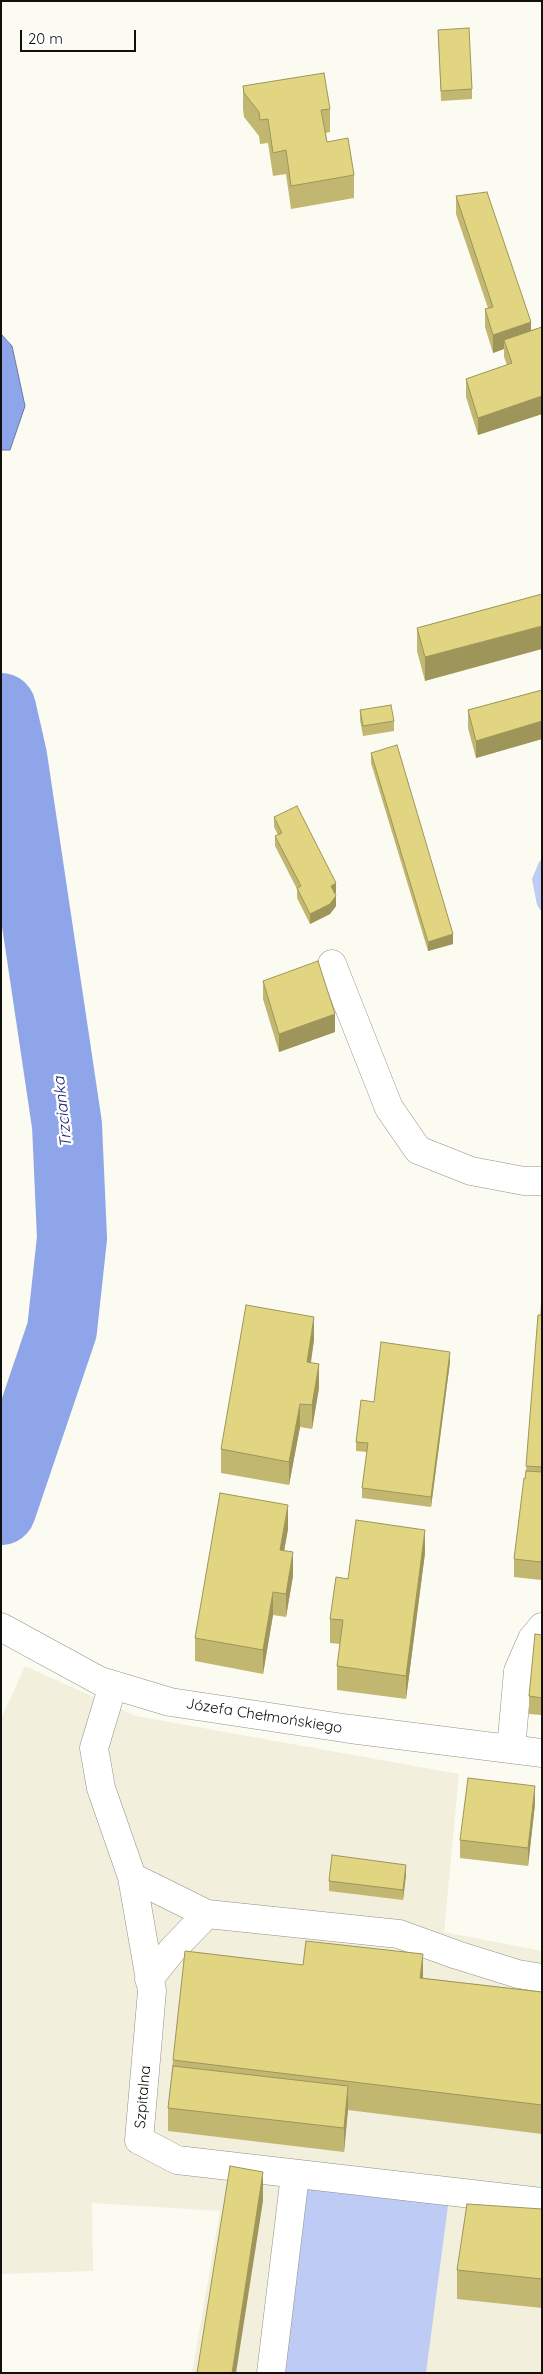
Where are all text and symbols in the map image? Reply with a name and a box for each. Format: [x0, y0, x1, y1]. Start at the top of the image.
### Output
scale bar [22, 20, 139, 52]
text: 20 m [28, 29, 63, 48]
water label: Trzcianka [50, 1076, 76, 1148]
street label: Józefa Chełmońskiego [185, 1695, 343, 1737]
street label: Szpitalna [131, 2065, 155, 2129]

